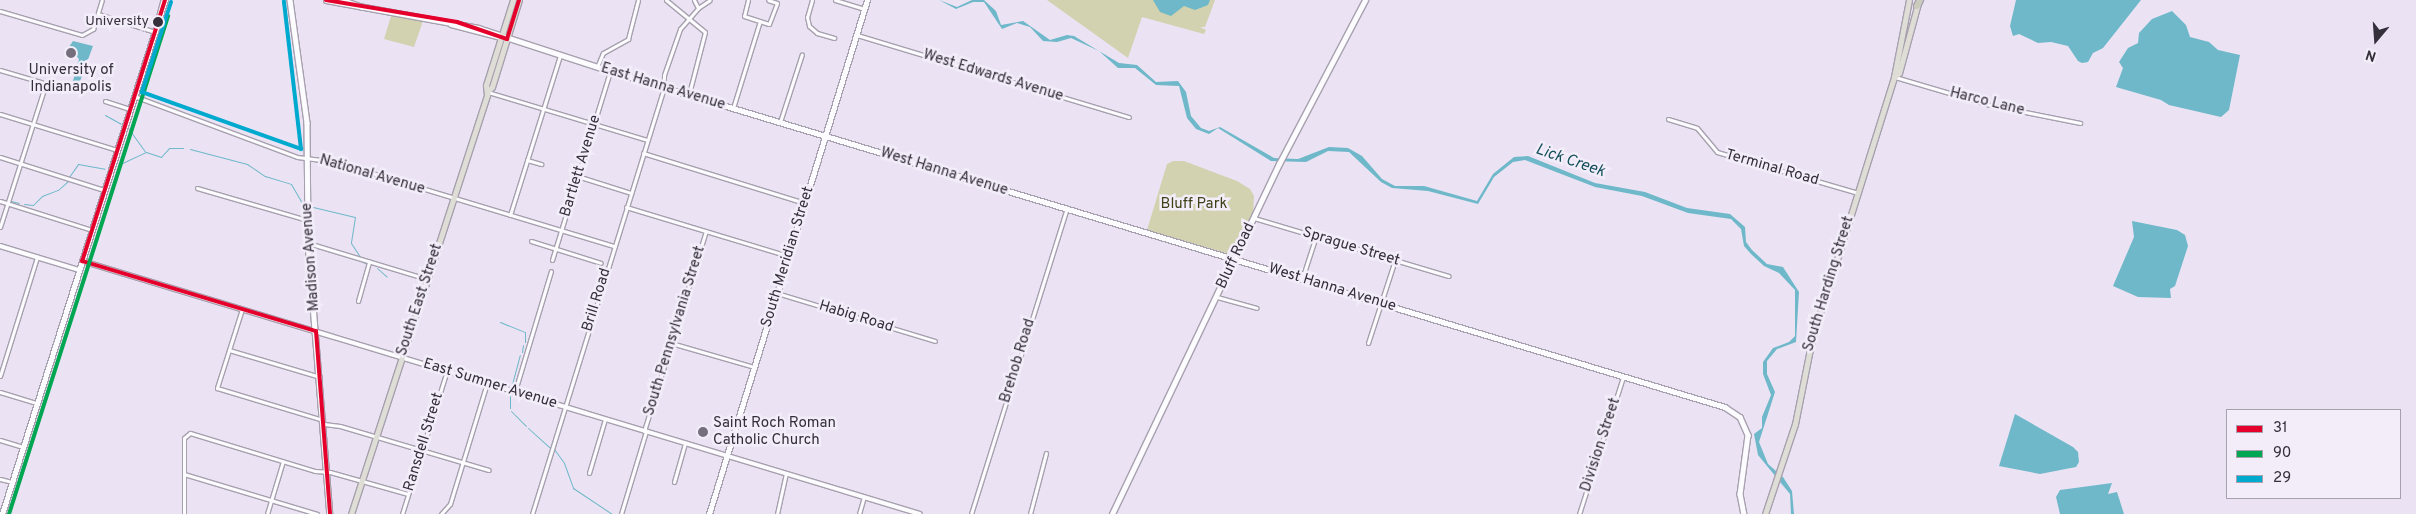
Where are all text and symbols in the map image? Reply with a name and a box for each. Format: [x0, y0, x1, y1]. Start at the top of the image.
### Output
place label: University [85, 14, 149, 30]
north arrow [2351, 15, 2401, 65]
marker: University [153, 17, 163, 27]
text: N [2364, 45, 2379, 64]
street label: West Edwards Avenue [920, 46, 1066, 106]
marker: University of Indianapolis [65, 47, 77, 59]
street label: East Hanna Avenue [598, 59, 728, 115]
place label: University of Indianapolis [28, 61, 114, 96]
street label: Harco Lane [1948, 84, 2026, 120]
street label: Bartlett Avenue [557, 113, 605, 219]
water label: Lick Creek [1533, 140, 1607, 182]
street label: West Hanna Avenue [878, 144, 1010, 200]
street label: Terminal Road [1723, 146, 1821, 190]
street label: National Avenue [317, 151, 427, 199]
street label: South Meridian Street [758, 184, 818, 330]
park label: Bluff Park [1161, 196, 1227, 214]
street label: Madison Avenue [298, 202, 324, 312]
street label: South Harding Street [1800, 214, 1858, 354]
street label: Bluff Road [1213, 220, 1259, 292]
street label: Sprague Street [1300, 224, 1402, 270]
street label: South East Street [393, 242, 447, 358]
street label: South Pennsylvania Street [641, 244, 709, 418]
street label: West Hanna Avenue [1266, 260, 1398, 316]
street label: Brill Road [579, 266, 615, 334]
street label: Habig Road [817, 297, 895, 337]
street label: Brehob Road [997, 317, 1039, 405]
street label: East Sumner Avenue [421, 355, 559, 413]
street label: Ransdell Street [400, 390, 448, 494]
street label: Division Street [1577, 396, 1625, 494]
legend [2226, 409, 2401, 499]
place label: Saint Roch Roman Catholic Church [713, 414, 836, 449]
text: 31 [2273, 419, 2288, 438]
marker: Saint Roch Roman Catholic Church [697, 426, 709, 438]
text: 90 [2273, 444, 2291, 463]
text: 29 [2273, 469, 2291, 488]

